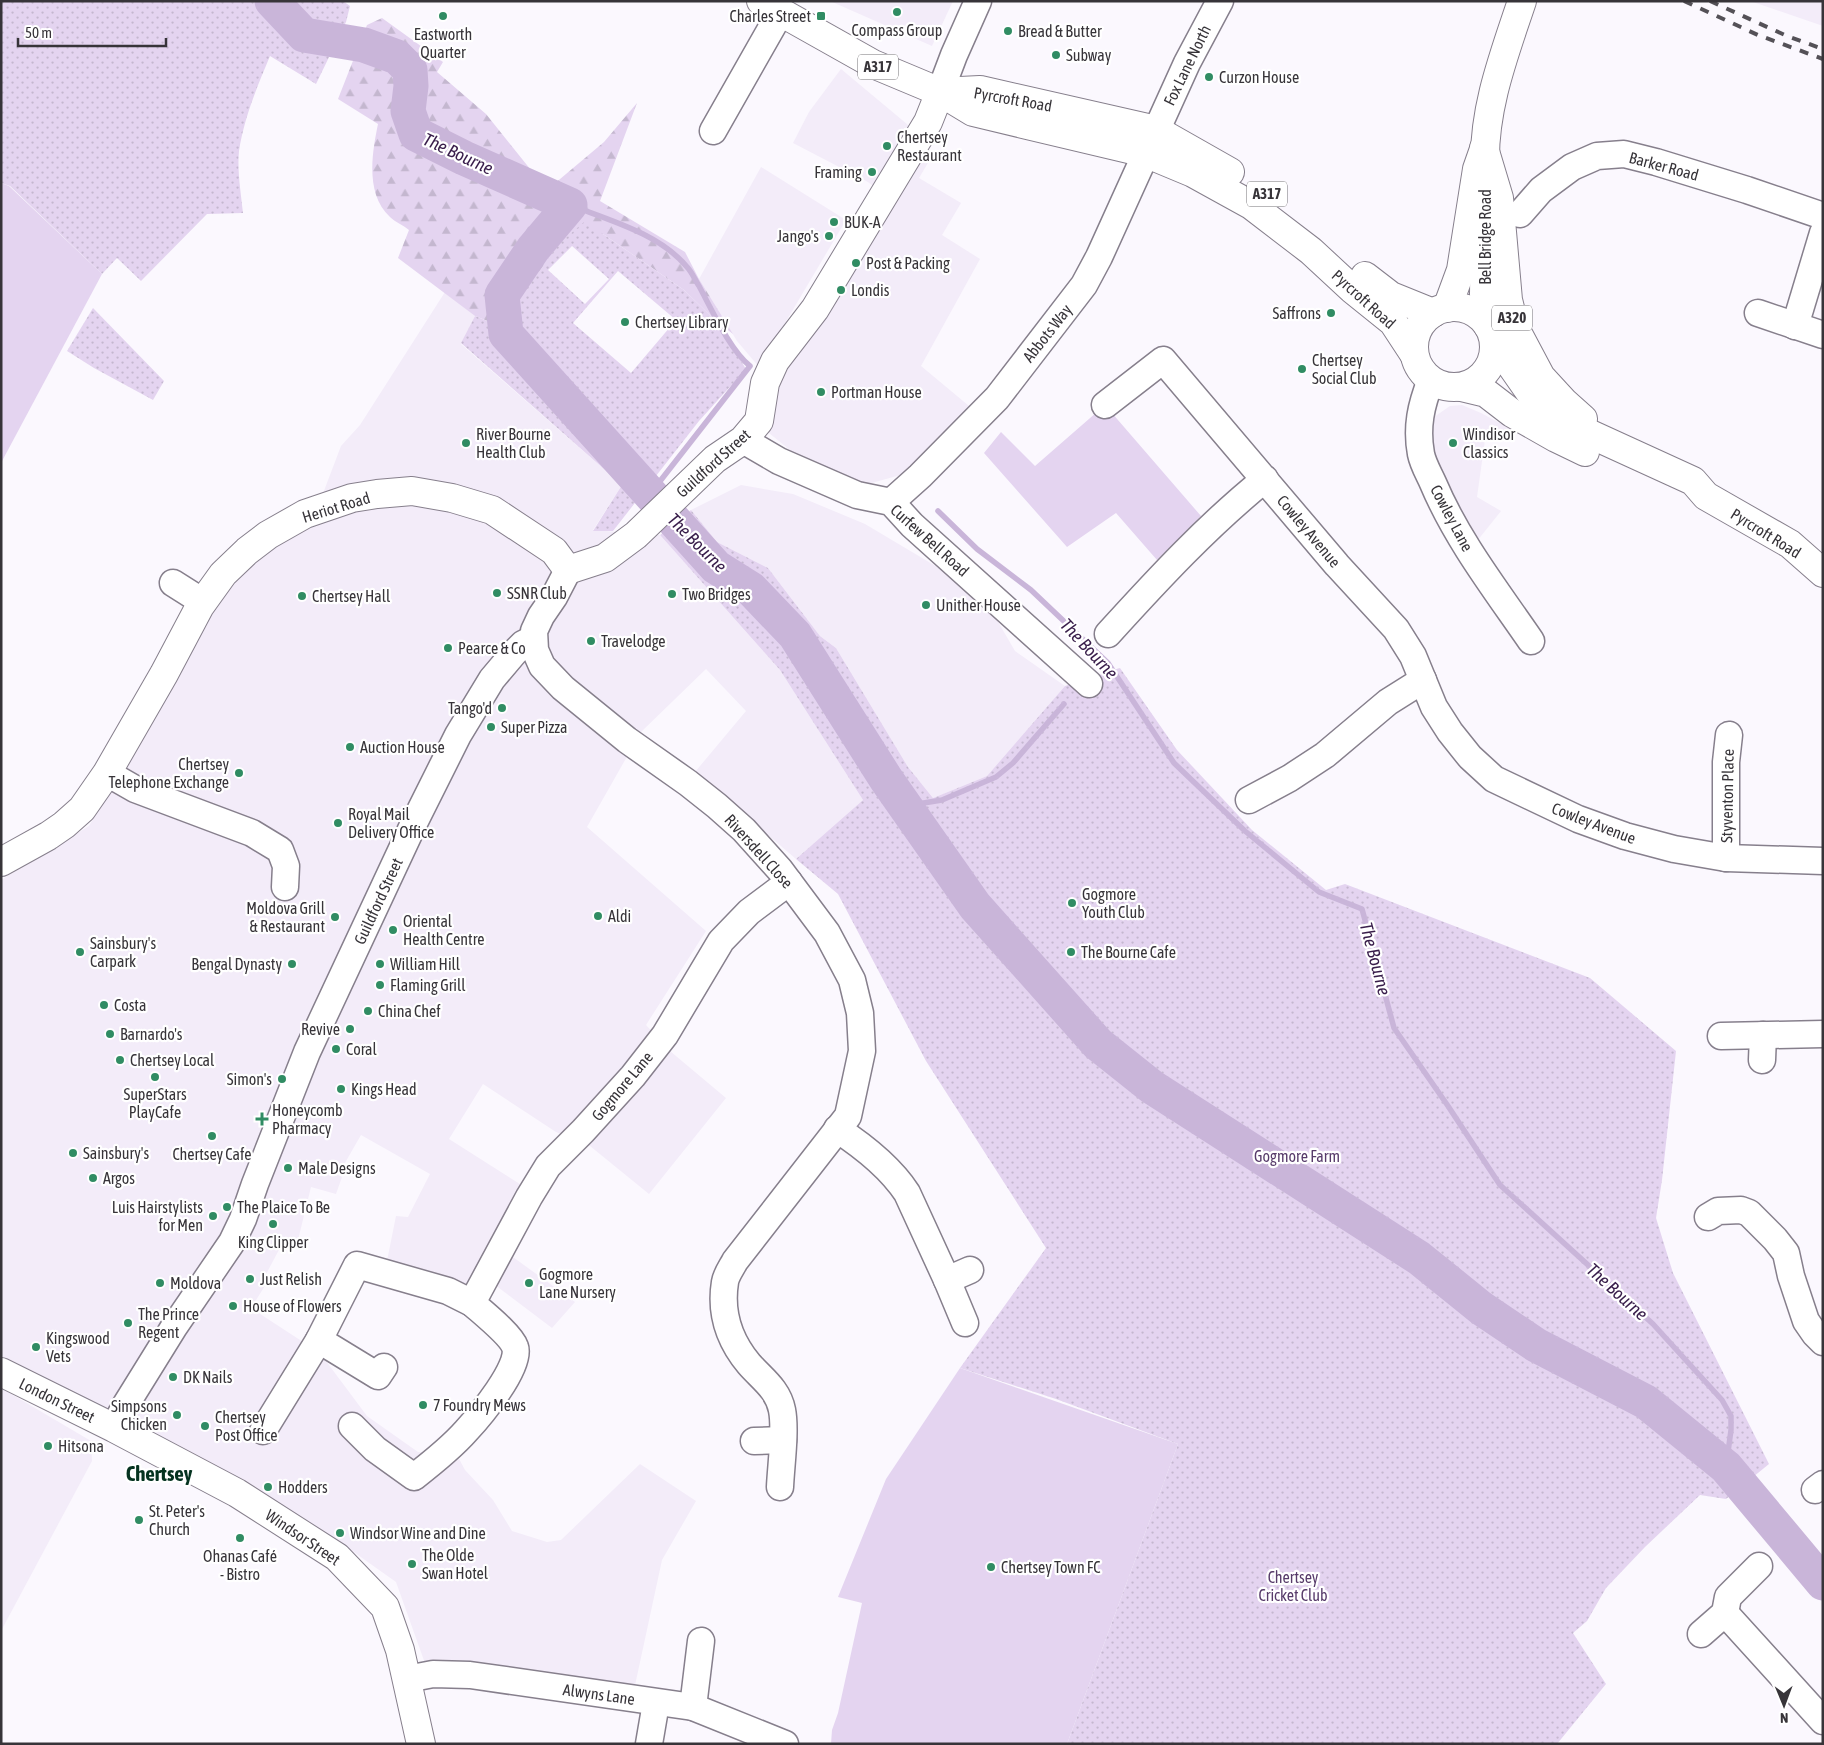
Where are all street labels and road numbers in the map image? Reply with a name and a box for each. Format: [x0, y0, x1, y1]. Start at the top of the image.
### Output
street label: Fox Lane North [1160, 22, 1214, 108]
road number: A317 [858, 54, 898, 80]
street label: Pyrcroft Road [972, 83, 1054, 116]
street label: Barker Road [1627, 148, 1701, 184]
road number: A317 [1247, 182, 1287, 206]
street label: Bell Bridge Road [1476, 189, 1495, 285]
street label: Pyrcroft Road [1328, 266, 1399, 333]
street label: Abbots Way [1019, 300, 1076, 366]
road number: A320 [1492, 306, 1532, 330]
street label: Guildford Street [672, 425, 754, 501]
street label: Cowley Lane [1426, 482, 1477, 555]
street label: Heriot Road [300, 488, 372, 526]
street label: Cowley Avenue [1273, 491, 1344, 571]
street label: Curfew Bell Road [887, 500, 973, 580]
street label: Pyrcroft Road [1727, 504, 1804, 562]
street label: Styventon Place [1717, 749, 1738, 843]
street label: Cowley Avenue [1549, 799, 1638, 848]
street label: Riversdell Close [721, 810, 797, 892]
street label: Guildford Street [350, 855, 406, 947]
street label: Gogmore Lane [588, 1048, 657, 1125]
street label: London Street [16, 1374, 98, 1426]
street label: Windsor Street [262, 1506, 344, 1569]
street label: Alwyns Lane [562, 1680, 636, 1709]

